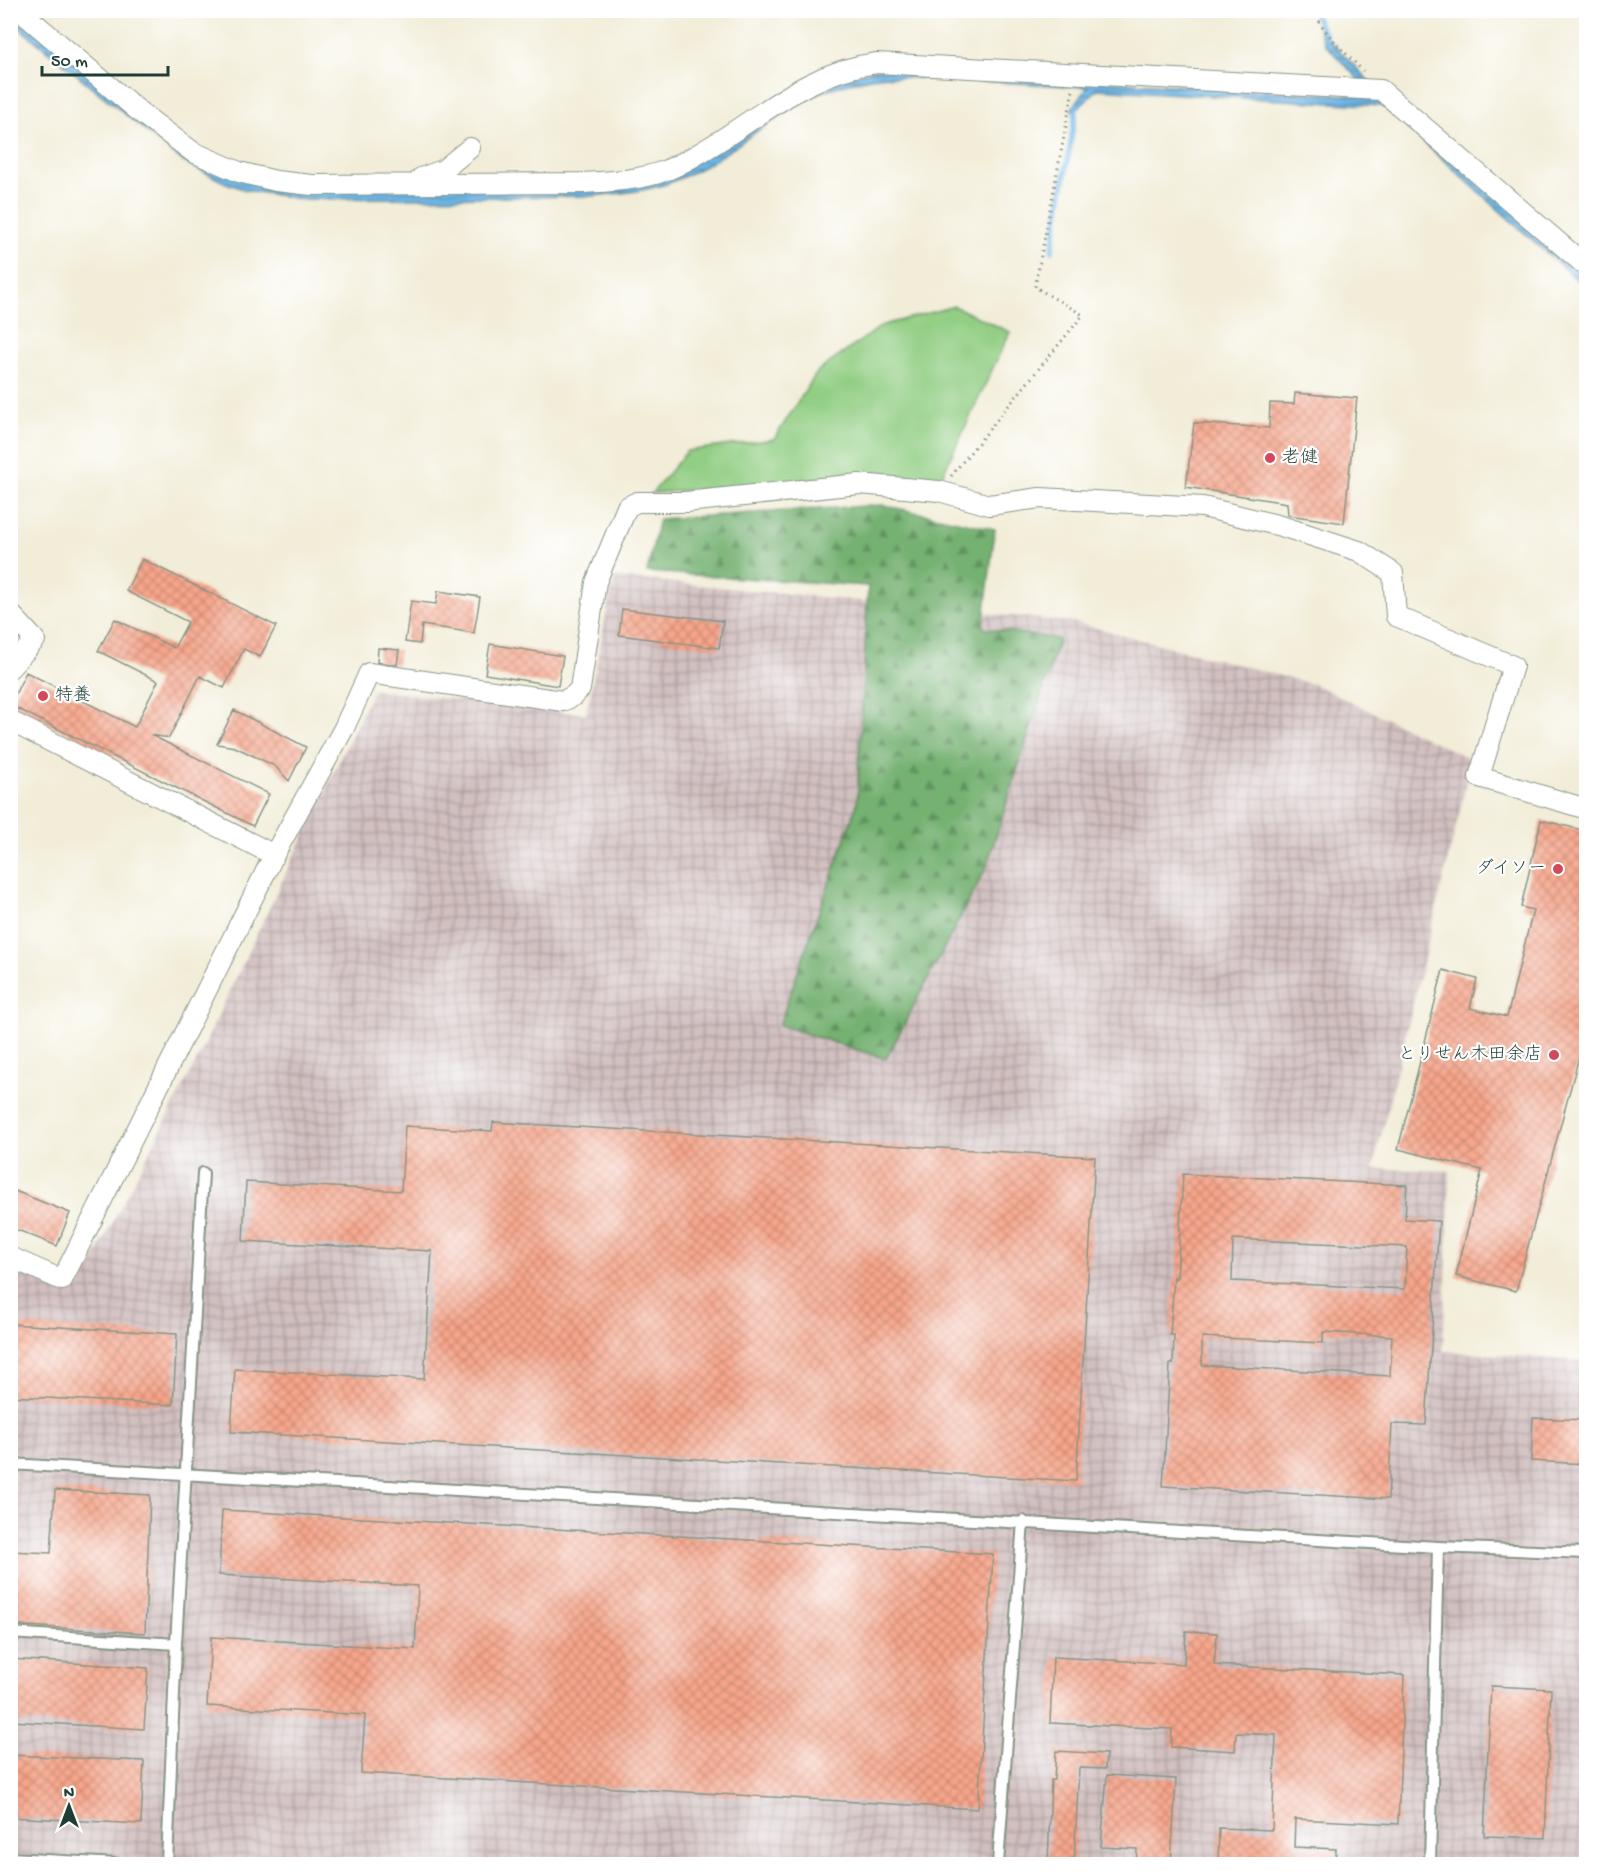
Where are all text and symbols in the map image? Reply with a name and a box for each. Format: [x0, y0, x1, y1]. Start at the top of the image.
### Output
scale bar [42, 39, 168, 77]
text: 50 m [51, 52, 88, 73]
place label: 老健 [1282, 447, 1318, 469]
marker: 老健 [1263, 451, 1277, 465]
place label: 特養 [55, 685, 91, 707]
marker: 特養 [36, 689, 50, 703]
place label: ダイソー [1476, 858, 1546, 880]
marker: ダイソー [1551, 862, 1565, 876]
place label: とりせん木田余店 [1398, 1044, 1542, 1066]
marker: とりせん木田余店 [1547, 1048, 1561, 1062]
north arrow [39, 1776, 99, 1836]
text: N [64, 1785, 75, 1804]

